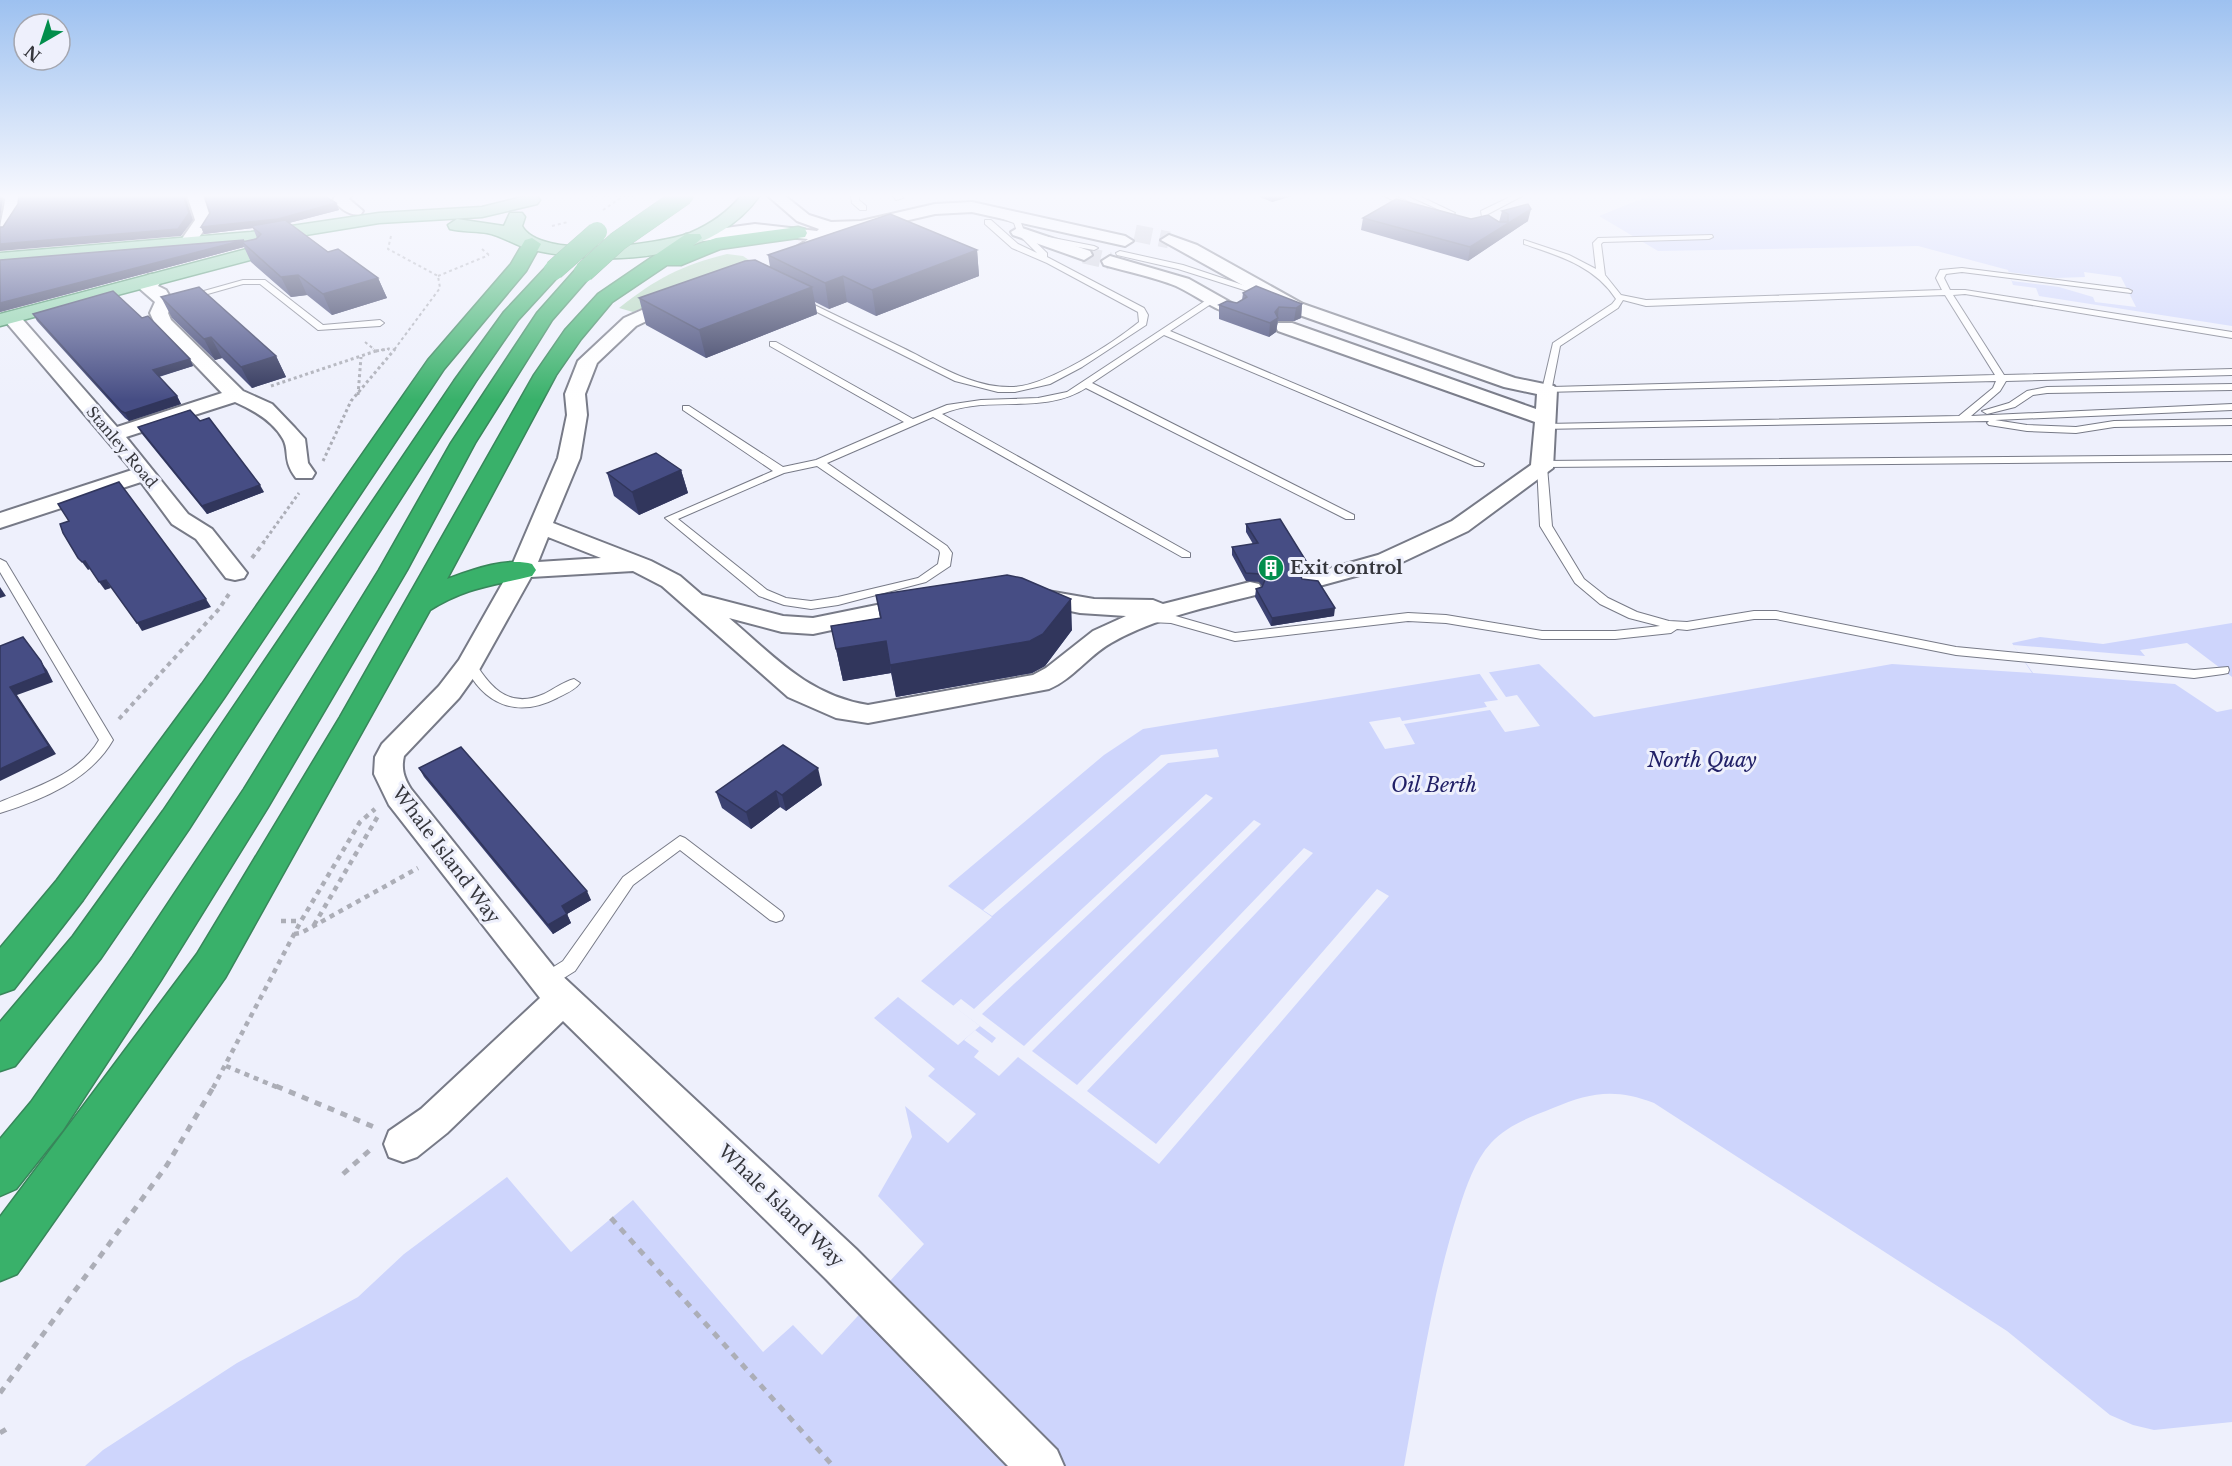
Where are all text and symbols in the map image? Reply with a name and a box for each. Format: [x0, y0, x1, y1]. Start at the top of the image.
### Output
north arrow [12, 12, 72, 72]
text: N [20, 41, 45, 66]
street label: Stanley Road [82, 402, 162, 492]
building icon: Exit control [1256, 553, 1286, 583]
place label: Exit control [1290, 557, 1403, 579]
water label: North Quay [1646, 748, 1757, 772]
water label: Oil Berth [1391, 773, 1477, 797]
street label: Whale Island Way [387, 781, 505, 928]
street label: Whale Island Way [713, 1140, 849, 1272]

